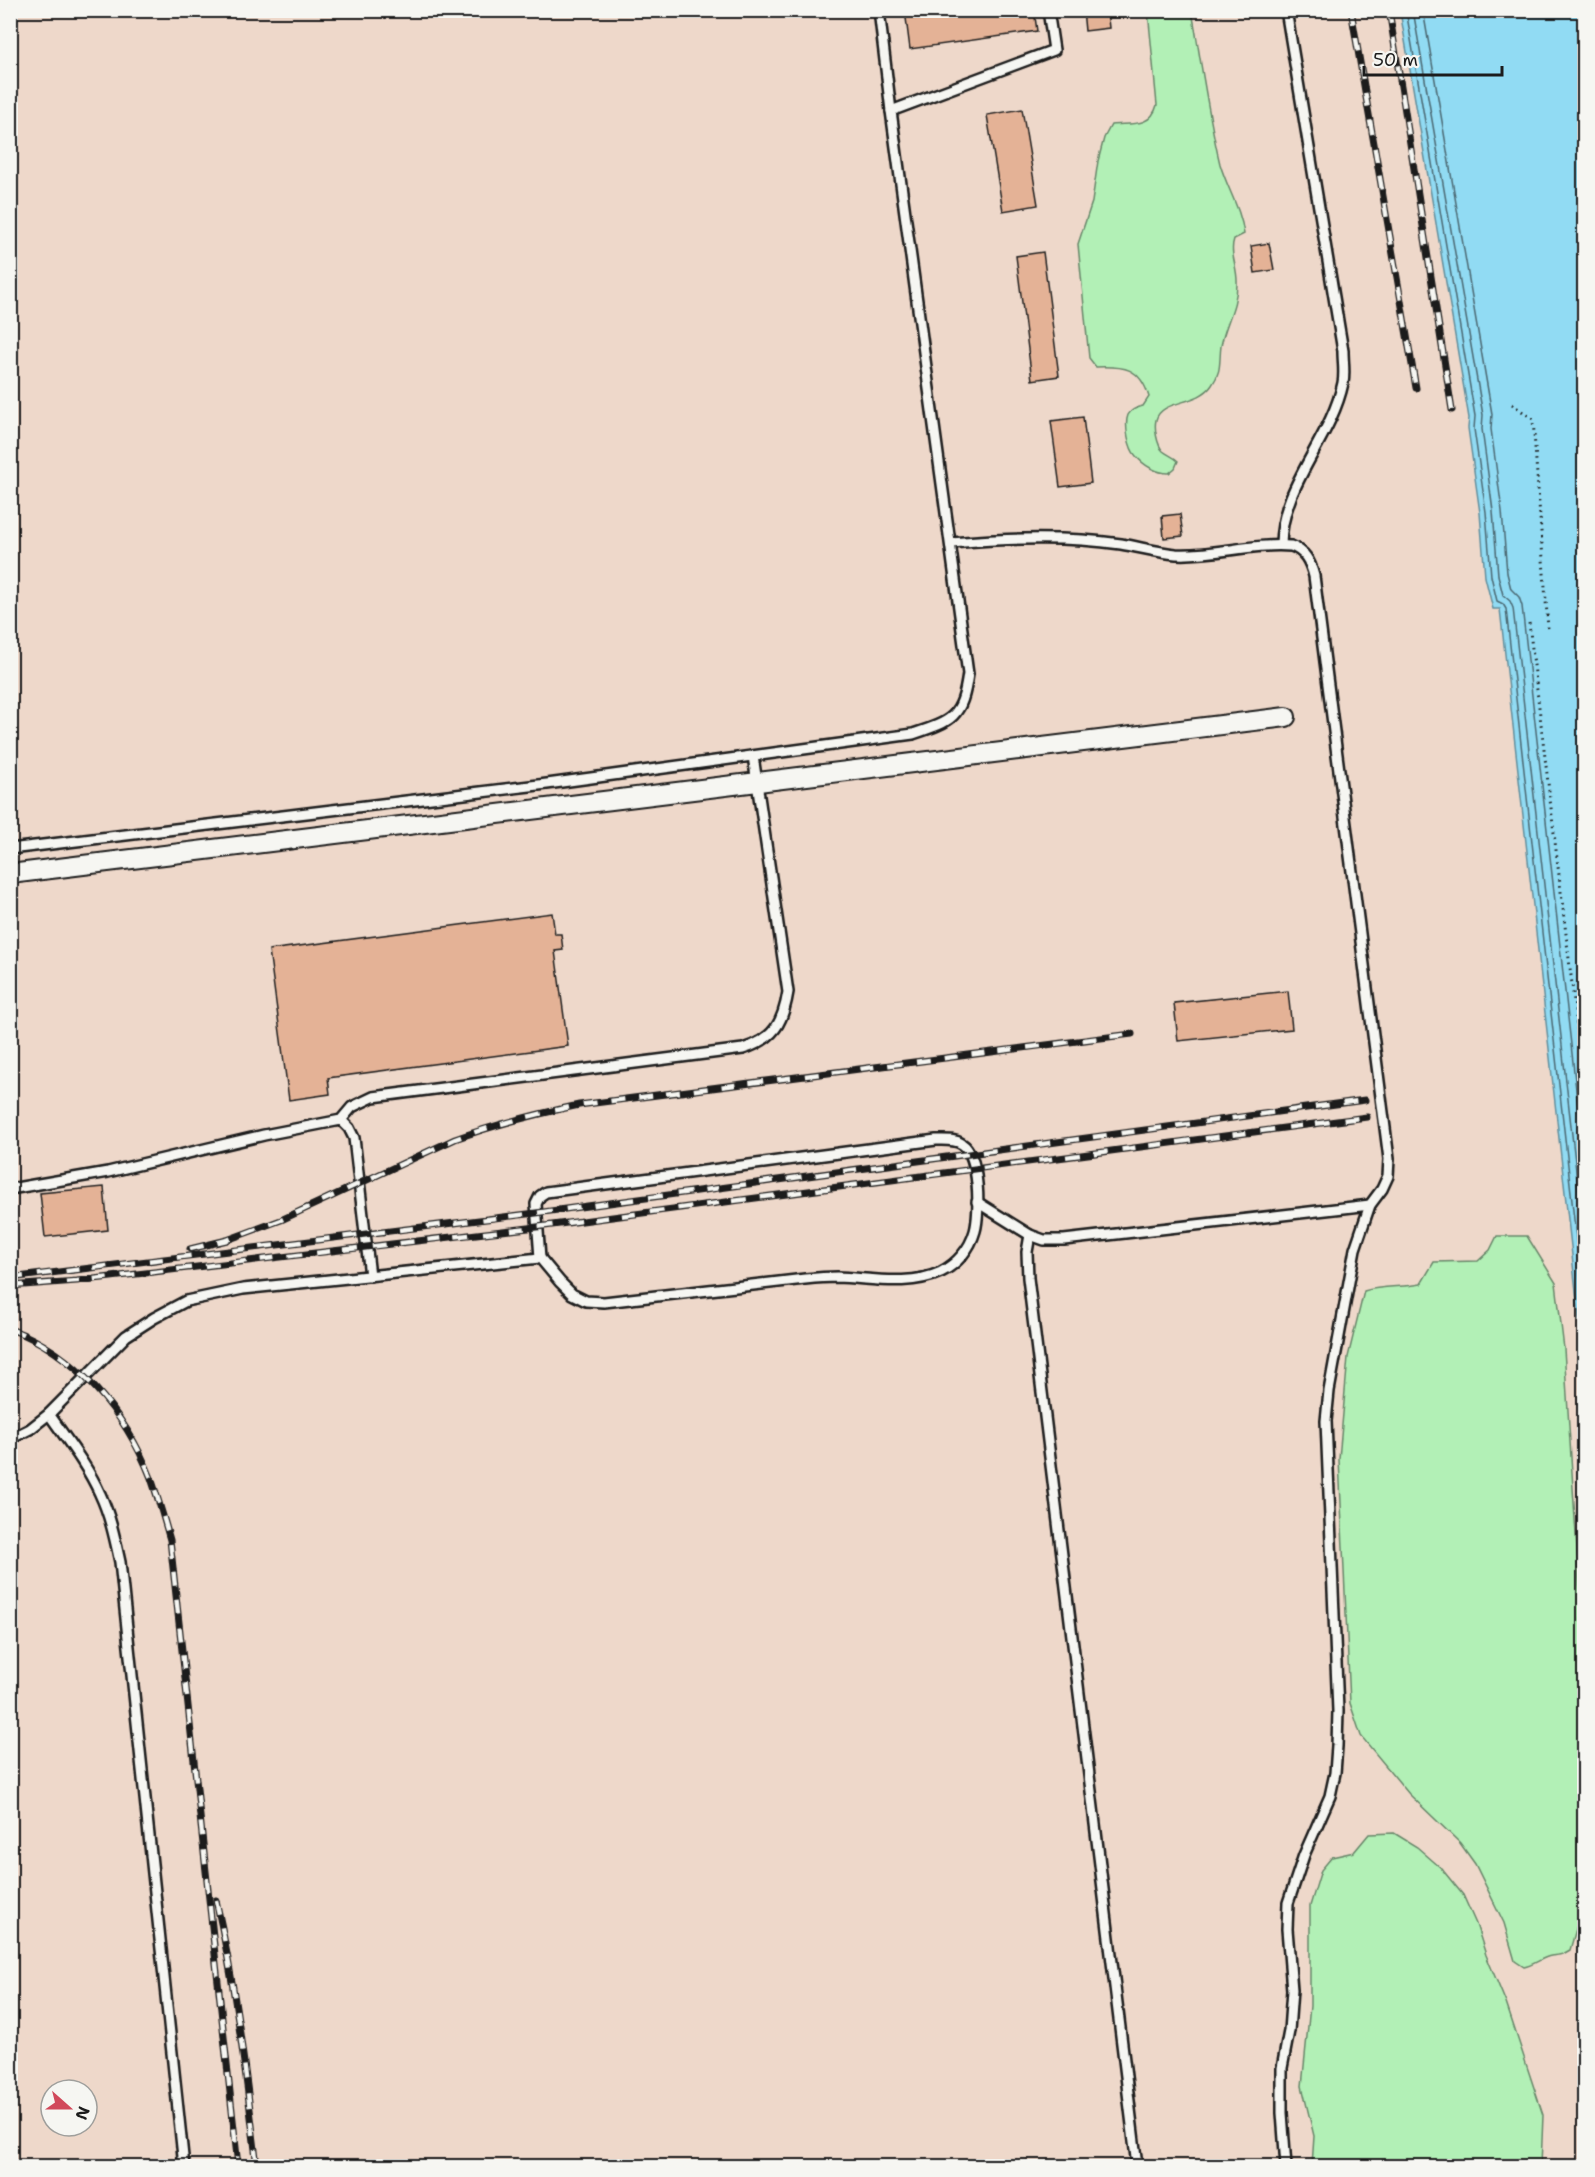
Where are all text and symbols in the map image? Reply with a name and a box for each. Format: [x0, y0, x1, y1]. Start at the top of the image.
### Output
scale bar [1364, 39, 1502, 77]
text: 50 m [1373, 48, 1418, 72]
north arrow [39, 2078, 99, 2138]
text: N [70, 2104, 95, 2123]

